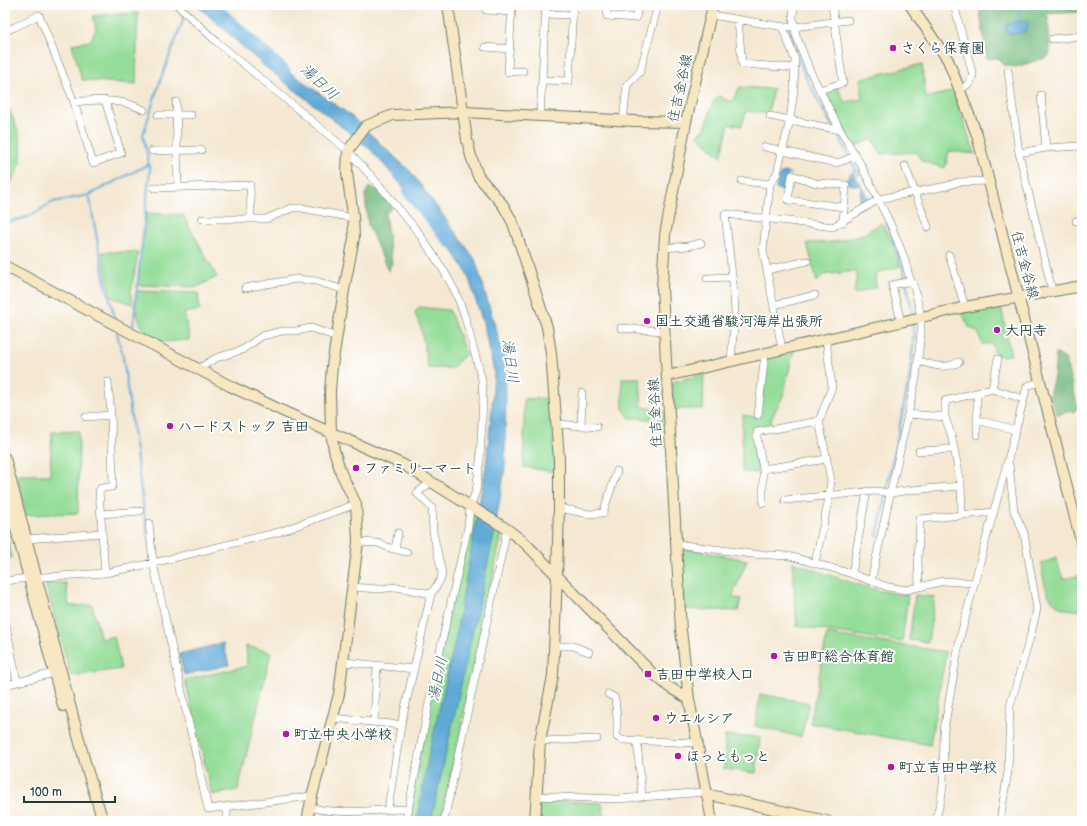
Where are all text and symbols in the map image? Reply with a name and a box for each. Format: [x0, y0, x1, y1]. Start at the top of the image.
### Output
place label: さくら保育園 [901, 40, 985, 57]
marker: さくら保育園 [888, 43, 898, 53]
street label: 住吉金谷線 [664, 52, 696, 124]
water label: 湯日川 [296, 60, 342, 104]
street label: 住吉金谷線 [1008, 229, 1042, 301]
place label: 国土交通省駿河海岸出張所 [655, 313, 823, 330]
marker: 国土交通省駿河海岸出張所 [642, 316, 652, 326]
place label: 大円寺 [1005, 322, 1047, 339]
marker: 大円寺 [992, 325, 1002, 335]
water label: 湯日川 [497, 337, 523, 385]
street label: 住吉金谷線 [645, 378, 665, 448]
place label: ハードストック 吉田 [178, 418, 309, 435]
marker: ハードストック 吉田 [165, 421, 175, 431]
place label: ファミリーマート [364, 460, 477, 477]
marker: ファミリーマート [351, 463, 361, 473]
place label: 吉田町総合体育館 [782, 648, 894, 665]
marker: 吉田町総合体育館 [769, 651, 779, 661]
water label: 湯日川 [424, 655, 452, 703]
place label: 吉田中学校入口 [656, 666, 754, 683]
marker: 吉田中学校入口 [643, 669, 653, 679]
place label: ウエルシア [664, 710, 734, 727]
marker: ウエルシア [651, 713, 661, 723]
place label: 町立中央小学校 [294, 726, 392, 743]
marker: 町立中央小学校 [281, 729, 291, 739]
place label: ほっともっと [686, 748, 770, 765]
marker: ほっともっと [673, 751, 683, 761]
place label: 町立吉田中学校 [899, 759, 997, 776]
marker: 町立吉田中学校 [886, 762, 896, 772]
scale bar [24, 778, 115, 804]
text: 100 m [30, 785, 62, 800]

